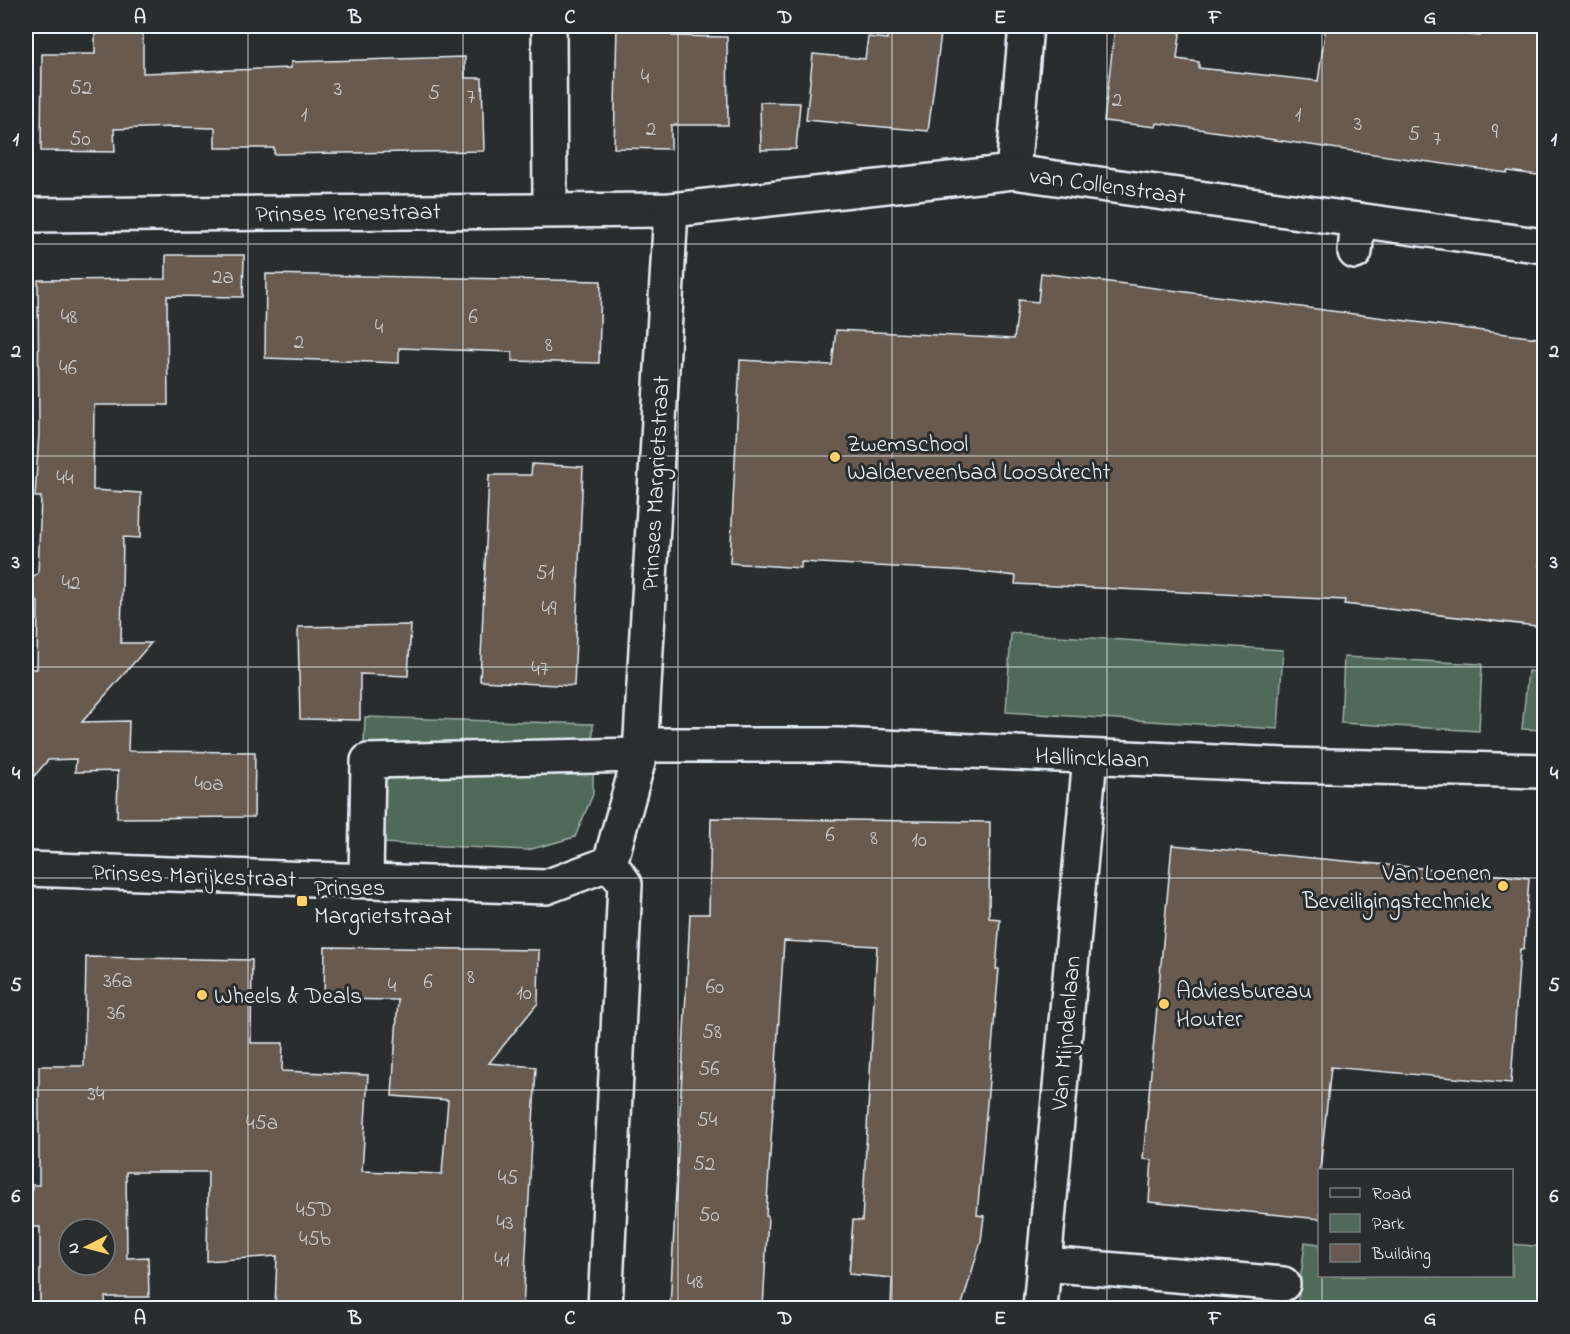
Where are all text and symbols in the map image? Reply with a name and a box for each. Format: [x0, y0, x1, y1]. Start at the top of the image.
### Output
text: A [134, 4, 146, 33]
text: B [347, 4, 362, 33]
text: C [565, 4, 576, 33]
text: D [777, 4, 792, 33]
text: E [994, 4, 1006, 33]
text: F [1208, 4, 1222, 33]
text: G [1424, 4, 1437, 33]
house number: 4 [641, 63, 650, 93]
house number: 52 [70, 74, 92, 104]
house number: 3 [334, 75, 342, 105]
house number: 5 [428, 79, 440, 109]
house number: 7 [467, 83, 476, 113]
house number: 2 [1112, 86, 1122, 116]
house number: 1 [301, 101, 308, 131]
house number: 1 [1295, 101, 1302, 131]
house number: 3 [1354, 110, 1362, 140]
house number: 2 [646, 115, 656, 145]
house number: 9 [1492, 118, 1499, 148]
house number: 5 [1408, 120, 1420, 150]
house number: 50 [69, 125, 91, 155]
house number: 7 [1433, 125, 1442, 155]
text: 1 [13, 126, 20, 155]
text: 1 [1551, 126, 1558, 155]
street label: van Collenstraat [1027, 159, 1188, 216]
street label: Prinses Irenestraat [255, 195, 441, 234]
house number: 2a [212, 263, 234, 293]
house number: 48 [61, 303, 77, 333]
house number: 6 [468, 303, 478, 333]
house number: 4 [375, 313, 384, 343]
house number: 2 [294, 328, 304, 358]
house number: 8 [545, 331, 553, 361]
text: 2 [10, 338, 21, 367]
text: 2 [1548, 338, 1559, 367]
house number: 46 [59, 354, 77, 384]
street label: Prinses Margrietstraat [634, 375, 681, 592]
place label: Zwemschool Walderveenbad Loosdrecht [847, 428, 1111, 491]
marker: Zwemschool Walderveenbad Loosdrecht [828, 450, 842, 464]
house number: 44 [56, 464, 74, 494]
text: 3 [11, 549, 20, 578]
text: 3 [1549, 549, 1558, 578]
house number: 51 [536, 559, 555, 589]
house number: 42 [61, 569, 81, 599]
house number: 49 [542, 595, 557, 625]
house number: 47 [531, 655, 549, 685]
street label: Hallincklaan [1034, 740, 1150, 779]
text: 4 [12, 760, 21, 789]
text: 4 [1550, 760, 1559, 789]
house number: 40a [194, 770, 224, 800]
house number: 6 [825, 821, 835, 851]
house number: 8 [870, 824, 878, 854]
house number: 10 [911, 826, 927, 856]
street label: Prinses Marijkestraat [91, 856, 297, 899]
place label: Van Loenen Beveiligingstechniek [1301, 857, 1491, 920]
place label: Prinses Margrietstraat [314, 872, 452, 935]
marker: Van Loenen Beveiligingstechniek [1496, 879, 1510, 893]
marker: Prinses Margrietstraat [295, 894, 309, 908]
street label: Van Mijndenlaan [1043, 954, 1092, 1113]
house number: 8 [467, 963, 475, 993]
house number: 36a [103, 967, 133, 997]
house number: 6 [423, 968, 433, 998]
text: 5 [10, 972, 22, 1001]
house number: 4 [388, 972, 397, 1002]
text: 5 [1548, 972, 1560, 1001]
house number: 60 [706, 973, 724, 1003]
place label: Adviesbureau Houter [1176, 975, 1312, 1038]
house number: 10 [516, 979, 532, 1009]
place label: Wheels & Deals [214, 980, 362, 1015]
marker: Wheels & Deals [195, 988, 209, 1002]
marker: Adviesbureau Houter [1157, 997, 1171, 1011]
house number: 36 [107, 999, 125, 1029]
house number: 58 [702, 1018, 722, 1048]
house number: 56 [698, 1055, 720, 1085]
house number: 34 [87, 1080, 105, 1110]
house number: 54 [697, 1106, 718, 1136]
house number: 45a [246, 1109, 278, 1139]
house number: 52 [693, 1150, 715, 1180]
house number: 45 [498, 1164, 518, 1194]
legend [1318, 1169, 1513, 1277]
text: Road [1372, 1182, 1411, 1208]
text: 6 [12, 1183, 21, 1212]
text: 6 [1550, 1183, 1559, 1212]
house number: 45D [296, 1196, 332, 1226]
house number: 50 [698, 1201, 720, 1231]
house number: 43 [496, 1209, 514, 1239]
text: Park [1372, 1212, 1405, 1238]
north arrow [57, 1217, 117, 1277]
house number: 45b [299, 1225, 331, 1255]
text: N [62, 1242, 87, 1255]
text: Building [1371, 1242, 1431, 1269]
house number: 41 [494, 1246, 510, 1276]
house number: 48 [687, 1268, 703, 1298]
text: A [134, 1305, 146, 1334]
text: B [347, 1305, 362, 1334]
text: C [565, 1305, 576, 1334]
text: D [777, 1305, 792, 1334]
text: E [994, 1305, 1006, 1334]
text: F [1208, 1305, 1222, 1334]
text: G [1424, 1305, 1437, 1334]

